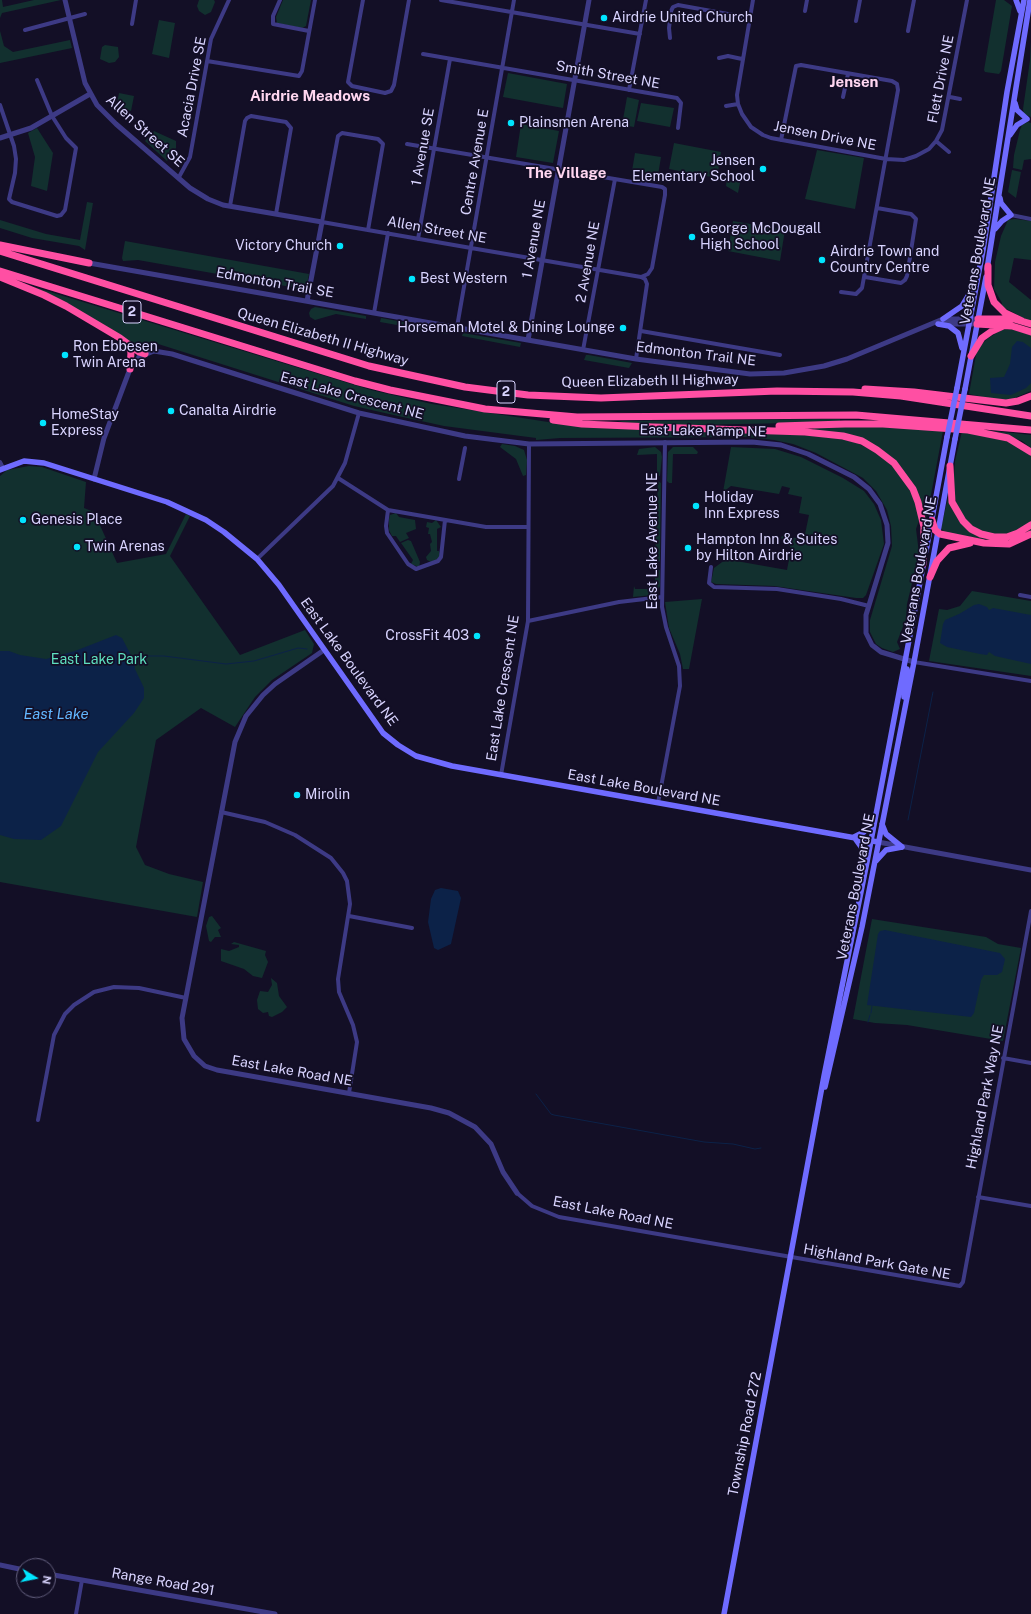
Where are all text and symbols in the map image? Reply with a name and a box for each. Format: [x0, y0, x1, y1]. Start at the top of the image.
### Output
place label: Airdrie United Church [612, 10, 753, 26]
marker: Airdrie United Church [599, 13, 609, 23]
street label: Flett Drive NE [924, 33, 958, 125]
street label: Acacia Drive SE [174, 35, 210, 139]
street label: Smith Street NE [555, 58, 661, 92]
district label: Jensen [830, 73, 878, 91]
district label: Airdrie Meadows [250, 87, 370, 105]
street label: Allen Street SE [102, 91, 188, 171]
street label: 1 Avenue SE [408, 107, 438, 187]
street label: Centre Avenue E [457, 108, 493, 216]
place label: Plainsmen Arena [519, 115, 629, 131]
marker: Plainsmen Arena [506, 118, 516, 128]
street label: Jensen Drive NE [772, 118, 878, 154]
place label: Jensen Elementary School [632, 153, 755, 186]
district label: The Village [526, 164, 606, 182]
marker: Jensen Elementary School [758, 164, 768, 174]
street label: Veterans Boulevard NE [957, 176, 999, 326]
street label: 1 Avenue NE [519, 198, 549, 280]
street label: Allen Street NE [386, 213, 488, 247]
street label: 2 Avenue NE [573, 220, 603, 304]
place label: George McDougall High School [700, 221, 821, 254]
marker: George McDougall High School [687, 232, 697, 242]
place label: Victory Church [235, 238, 332, 254]
marker: Victory Church [335, 241, 345, 251]
place label: Airdrie Town and Country Centre [830, 244, 939, 276]
marker: Airdrie Town and Country Centre [817, 255, 827, 265]
street label: Edmonton Trail SE [215, 264, 335, 302]
place label: Best Western [420, 271, 507, 287]
marker: Best Western [407, 274, 417, 284]
road number: 2 [123, 301, 141, 323]
street label: Queen Elizabeth II Highway [235, 304, 411, 370]
place label: Horseman Motel & Dining Lounge [397, 320, 615, 336]
marker: Horseman Motel & Dining Lounge [618, 323, 628, 333]
street label: Edmonton Trail NE [635, 338, 757, 370]
place label: Ron Ebbesen Twin Arena [73, 339, 158, 372]
marker: Ron Ebbesen Twin Arena [60, 350, 70, 360]
street label: East Lake Crescent NE [278, 369, 426, 423]
street label: Queen Elizabeth II Highway [561, 371, 739, 391]
road number: 2 [497, 381, 515, 403]
place label: Canalta Airdrie [179, 403, 277, 419]
marker: Canalta Airdrie [166, 406, 176, 416]
place label: HomeStay Express [51, 407, 119, 440]
marker: HomeStay Express [38, 418, 48, 428]
street label: East Lake Ramp NE [640, 421, 766, 441]
street label: East Lake Avenue NE [645, 472, 661, 610]
place label: Holiday Inn Express [704, 490, 780, 522]
street label: Veterans Boulevard NE [898, 495, 940, 645]
marker: Holiday Inn Express [691, 501, 701, 511]
place label: Genesis Place [31, 512, 123, 528]
marker: Genesis Place [18, 515, 28, 525]
place label: Hampton Inn & Suites by Hilton Airdrie [696, 532, 837, 564]
place label: Twin Arenas [85, 539, 165, 555]
marker: Twin Arenas [72, 542, 82, 552]
marker: Hampton Inn & Suites by Hilton Airdrie [683, 543, 693, 553]
street label: East Lake Boulevard NE [297, 594, 401, 730]
street label: East Lake Crescent NE [483, 614, 523, 762]
place label: CrossFit 403 [385, 628, 469, 644]
marker: CrossFit 403 [472, 631, 482, 641]
park label: East Lake Park [51, 652, 147, 668]
water label: East Lake [23, 705, 89, 723]
street label: East Lake Boulevard NE [566, 766, 722, 810]
place label: Mirolin [305, 787, 350, 803]
marker: Mirolin [292, 790, 302, 800]
street label: Veterans Boulevard NE [834, 812, 878, 962]
street label: Highland Park Way NE [963, 1024, 1007, 1170]
street label: East Lake Road NE [230, 1052, 354, 1090]
street label: East Lake Road NE [551, 1193, 675, 1233]
street label: Highland Park Gate NE [802, 1241, 952, 1283]
street label: Township Road 272 [725, 1370, 765, 1498]
north arrow [16, 1558, 56, 1598]
street label: Range Road 291 [110, 1565, 216, 1599]
text: N [40, 1575, 53, 1585]

